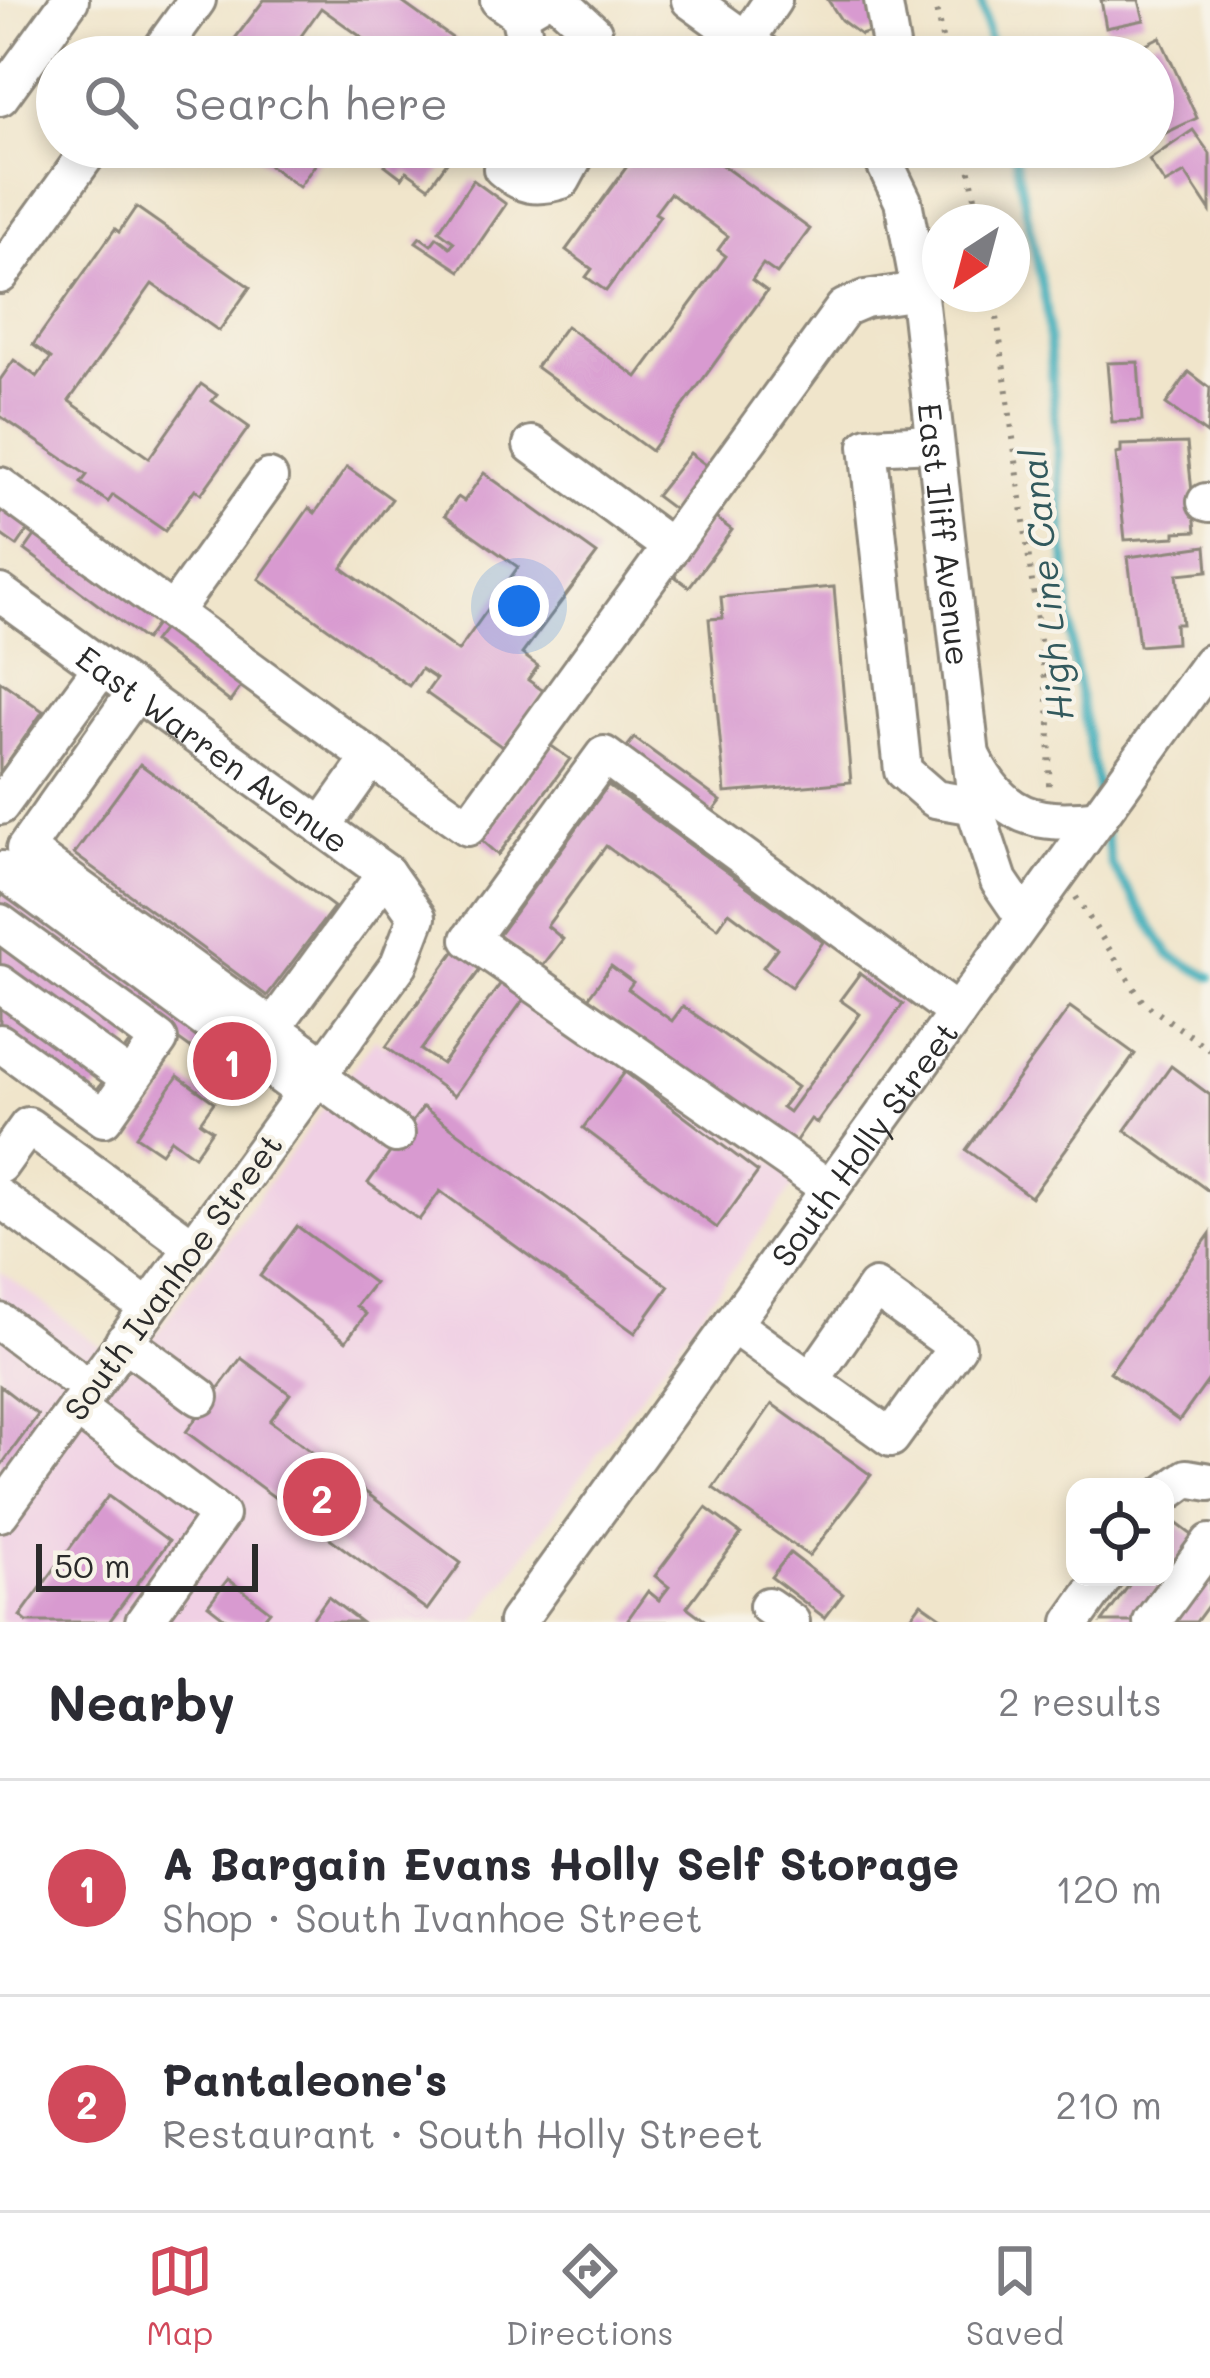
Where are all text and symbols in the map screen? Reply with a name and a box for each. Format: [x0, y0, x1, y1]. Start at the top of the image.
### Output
search box [36, 36, 1174, 168]
icon: search [78, 69, 144, 135]
text: Search here [174, 73, 448, 131]
north arrow [922, 204, 1030, 312]
street label: East Iliff Avenue [910, 401, 982, 668]
water label: High Line Canal [1007, 447, 1083, 723]
your location [489, 576, 549, 636]
street label: East Warren Avenue [69, 635, 359, 861]
street label: South Holly Street [760, 1012, 966, 1274]
pin: 1 [193, 1016, 271, 1106]
street label: South Ivanhoe Street [53, 1124, 291, 1428]
pin: 2 [283, 1452, 361, 1542]
map controls [1066, 1478, 1174, 1586]
button: locate [1066, 1478, 1174, 1586]
scale bar [36, 1538, 258, 1591]
text: 50 m [54, 1543, 130, 1586]
text: Nearby [48, 1667, 235, 1734]
text: 2 results [998, 1675, 1162, 1726]
text: A Bargain Evans Holly Self Storage [162, 1833, 959, 1891]
text: 1 [78, 1862, 96, 1913]
text: 120 m [1055, 1862, 1162, 1913]
text: Shop · South Ivanhoe Street [162, 1891, 703, 1942]
text: Pantaleone's [162, 2049, 447, 2107]
text: 2 [76, 2078, 98, 2129]
text: 210 m [1055, 2078, 1162, 2129]
text: Restaurant · South Holly Street [162, 2107, 763, 2158]
tab: Map [146, 2238, 213, 2353]
tab: Directions [506, 2238, 673, 2353]
tab: Saved [966, 2238, 1064, 2353]

